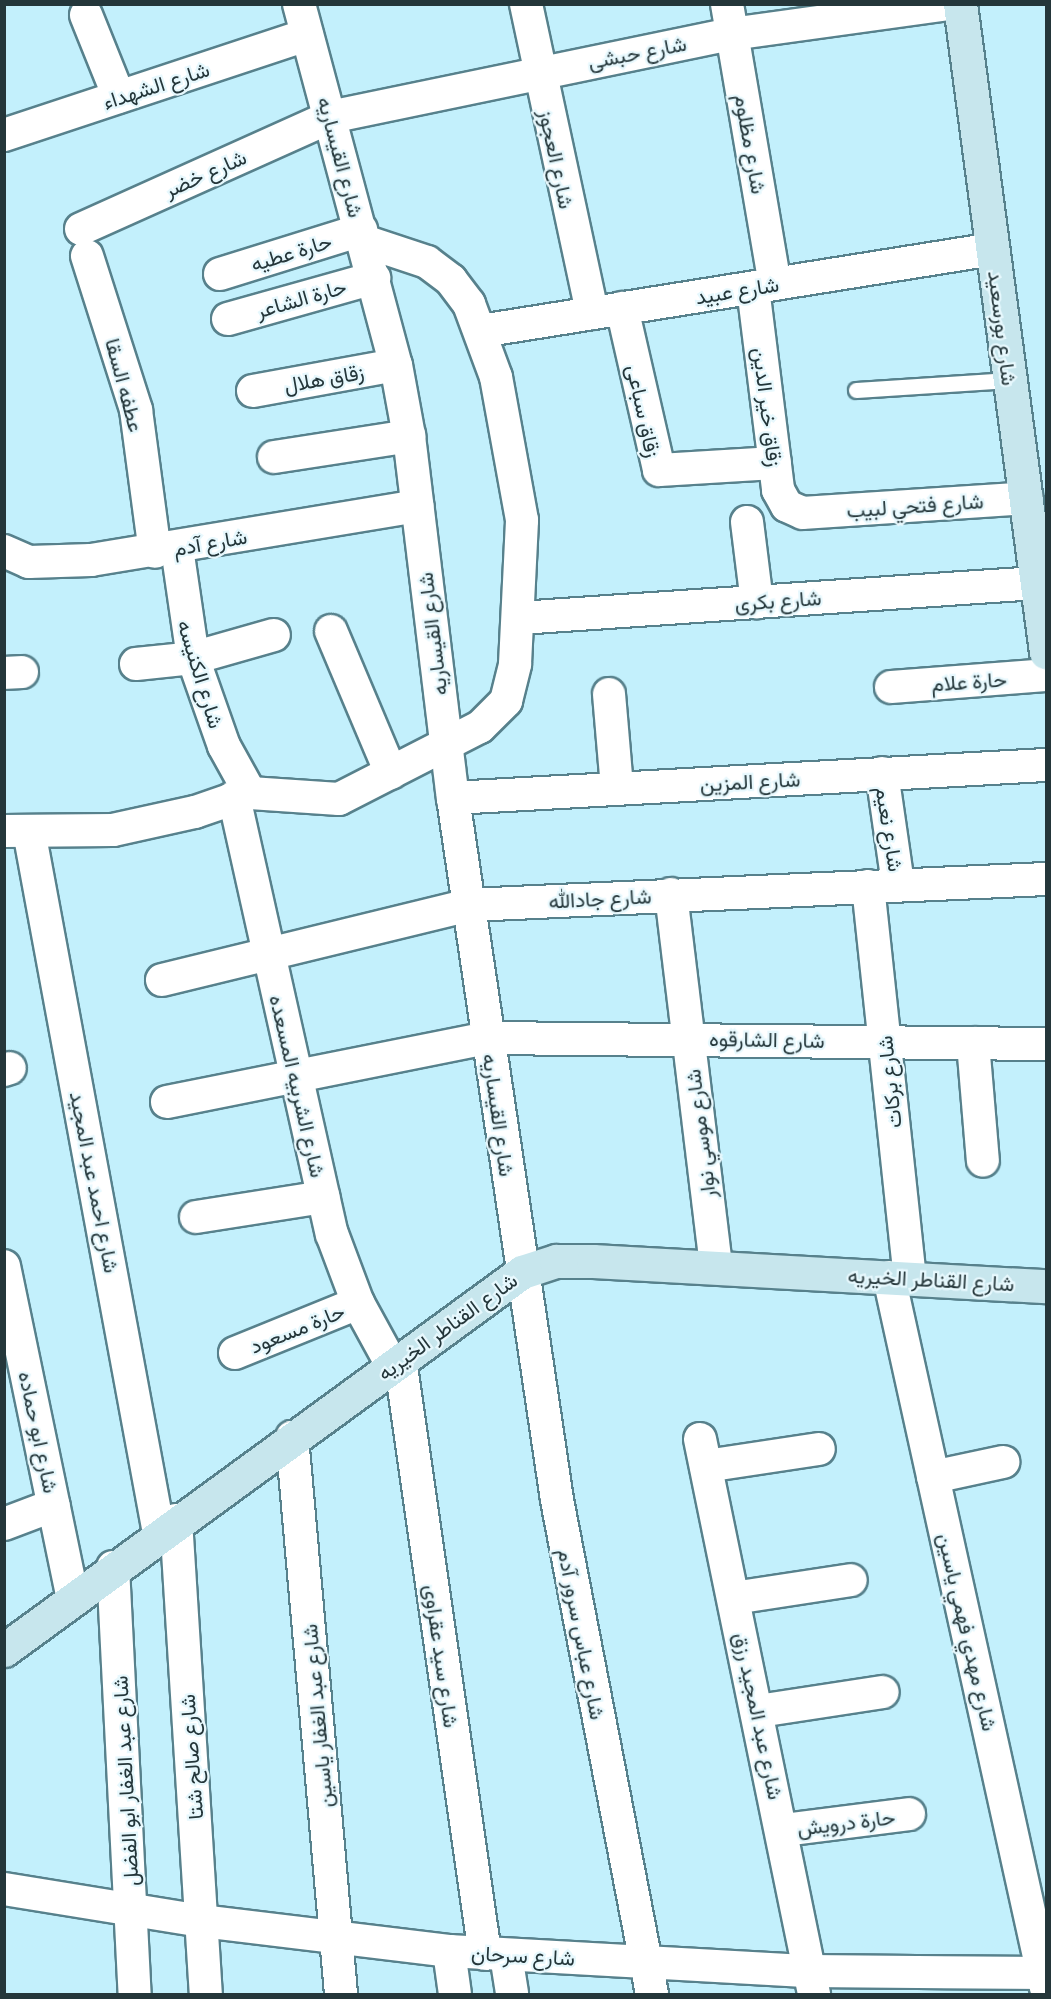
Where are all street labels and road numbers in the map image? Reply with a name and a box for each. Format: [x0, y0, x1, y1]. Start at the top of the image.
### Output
street label: شارع حبشى [586, 30, 688, 74]
street label: شارع الشهداء [99, 56, 213, 114]
street label: شارع مظلوم [730, 92, 772, 196]
street label: شارع القيساريه [313, 94, 369, 220]
street label: شارع العجوز [534, 107, 580, 211]
street label: شارع خضر [160, 144, 250, 202]
street label: حارة عطيه [247, 228, 335, 276]
street label: شارع بورسعيد [983, 269, 1023, 387]
street label: شارع عبيد [694, 271, 780, 309]
street label: حارة الشاعر [253, 273, 349, 323]
street label: عطفه السقا [100, 335, 150, 435]
street label: زقاق خير الدين [748, 346, 788, 468]
street label: زقاق هلال [282, 359, 366, 397]
street label: زقاق سباعى [622, 362, 666, 460]
street label: شارع فتحي لبيب [846, 488, 984, 522]
street label: شارع آدم [171, 523, 249, 561]
street label: شارع القيساريه [412, 571, 452, 697]
street label: شارع بكرى [734, 584, 822, 616]
street label: شارع الكنيسه [173, 617, 229, 731]
street label: حارة علام [930, 666, 1008, 696]
street label: شارع المزين [699, 766, 801, 796]
street label: شارع نعيم [871, 785, 909, 873]
street label: شارع جادالله [548, 883, 652, 913]
street label: شارع الشربيه المسعده [265, 992, 331, 1180]
street label: شارع الشارقوه [709, 1025, 825, 1053]
street label: شارع بركات [872, 1035, 906, 1129]
street label: شارع القيساريه [478, 1052, 520, 1178]
street label: شارع موسي نوار [680, 1068, 720, 1200]
street label: شارع احمد عبد المجيد [65, 1089, 125, 1275]
street label: شارع القناطر الخيريه [847, 1262, 1015, 1296]
street label: شارع القناطر الخيريه [372, 1267, 522, 1385]
street label: حارة مسعود [246, 1298, 348, 1358]
street label: شارع ابو حماده [14, 1369, 64, 1495]
street label: شارع مهدي فهمي ياسين [933, 1531, 1003, 1733]
street label: شارع عباس سرور آدم [553, 1546, 611, 1722]
street label: شارع سيد عقراوى [419, 1583, 465, 1729]
street label: شارع عبد الغفار ياسين [296, 1623, 338, 1809]
street label: شارع عبد المجيد رزق [729, 1630, 789, 1802]
street label: شارع عبد الغفار ابو الفضل [107, 1675, 143, 1887]
street label: شارع صالح شتا [174, 1694, 208, 1820]
street label: حارة درويش [796, 1803, 896, 1841]
street label: شارع سرحان [470, 1940, 576, 1970]

